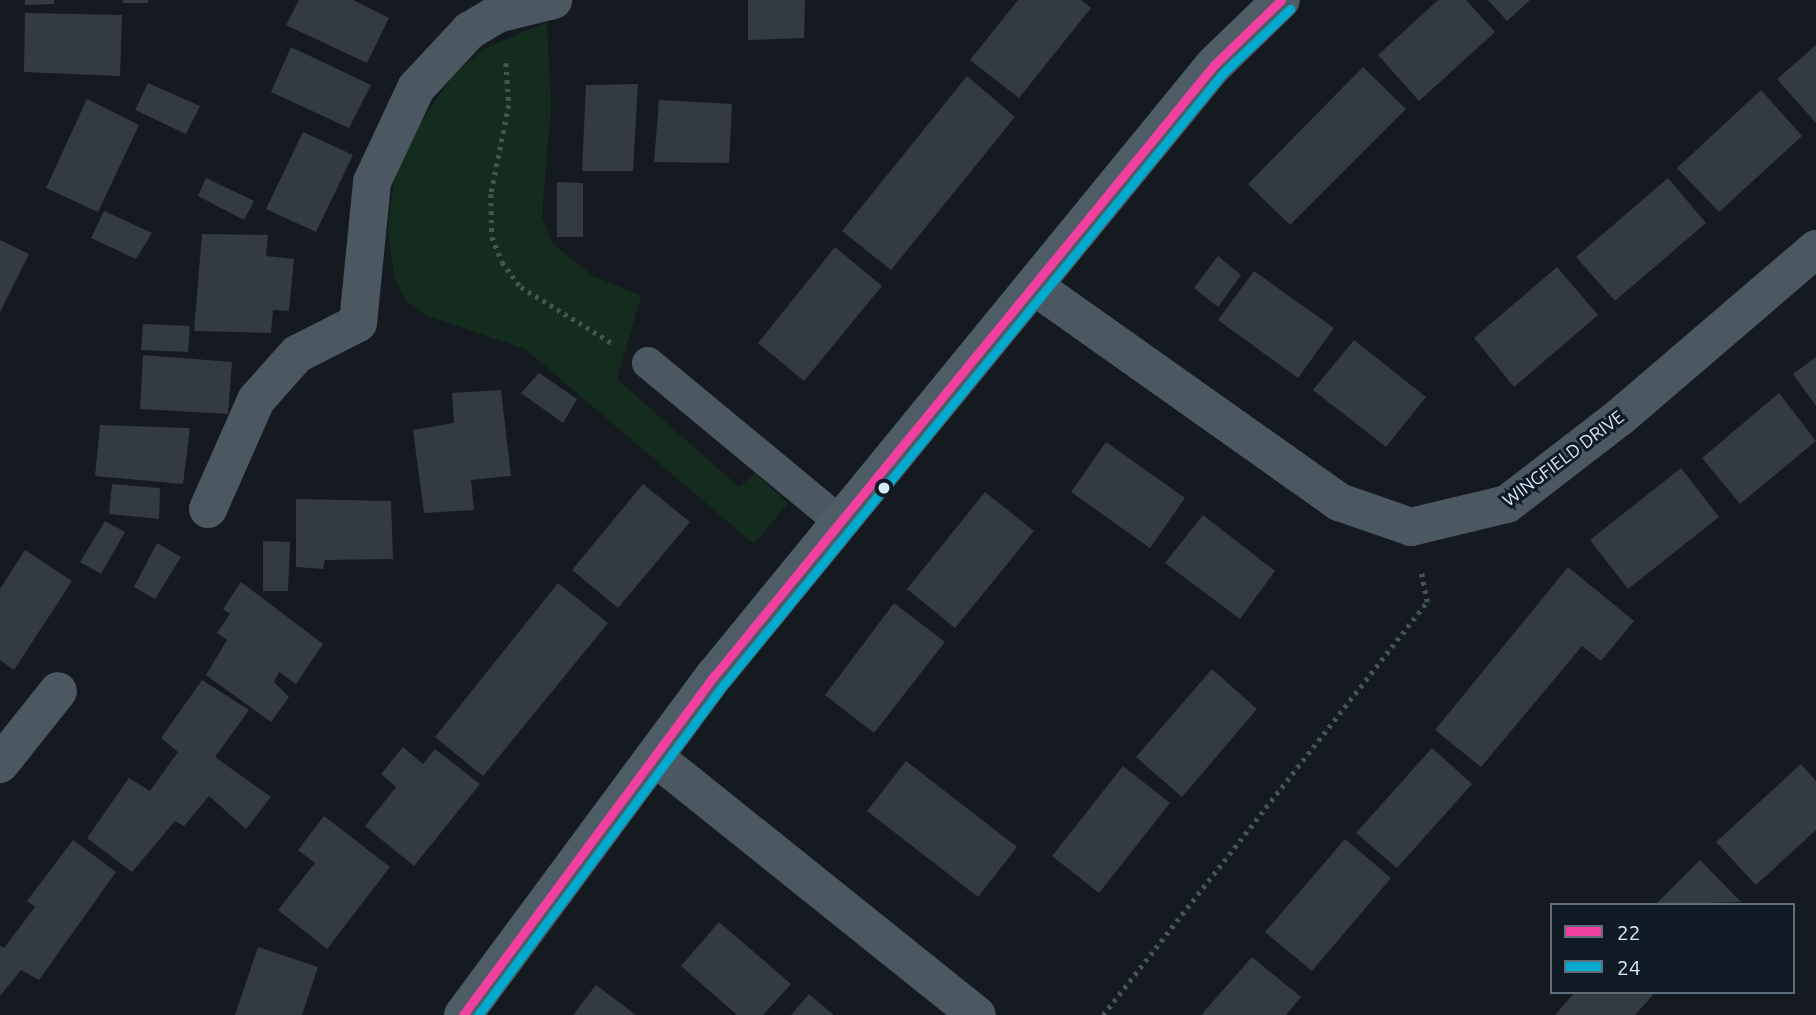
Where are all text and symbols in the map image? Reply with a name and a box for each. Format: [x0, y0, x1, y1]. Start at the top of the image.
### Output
street label: WINGFIELD DRIVE [1498, 405, 1628, 511]
unlabelled marker [877, 481, 891, 495]
legend [1550, 903, 1795, 994]
text: 22 [1617, 920, 1641, 944]
text: 24 [1617, 955, 1641, 979]

